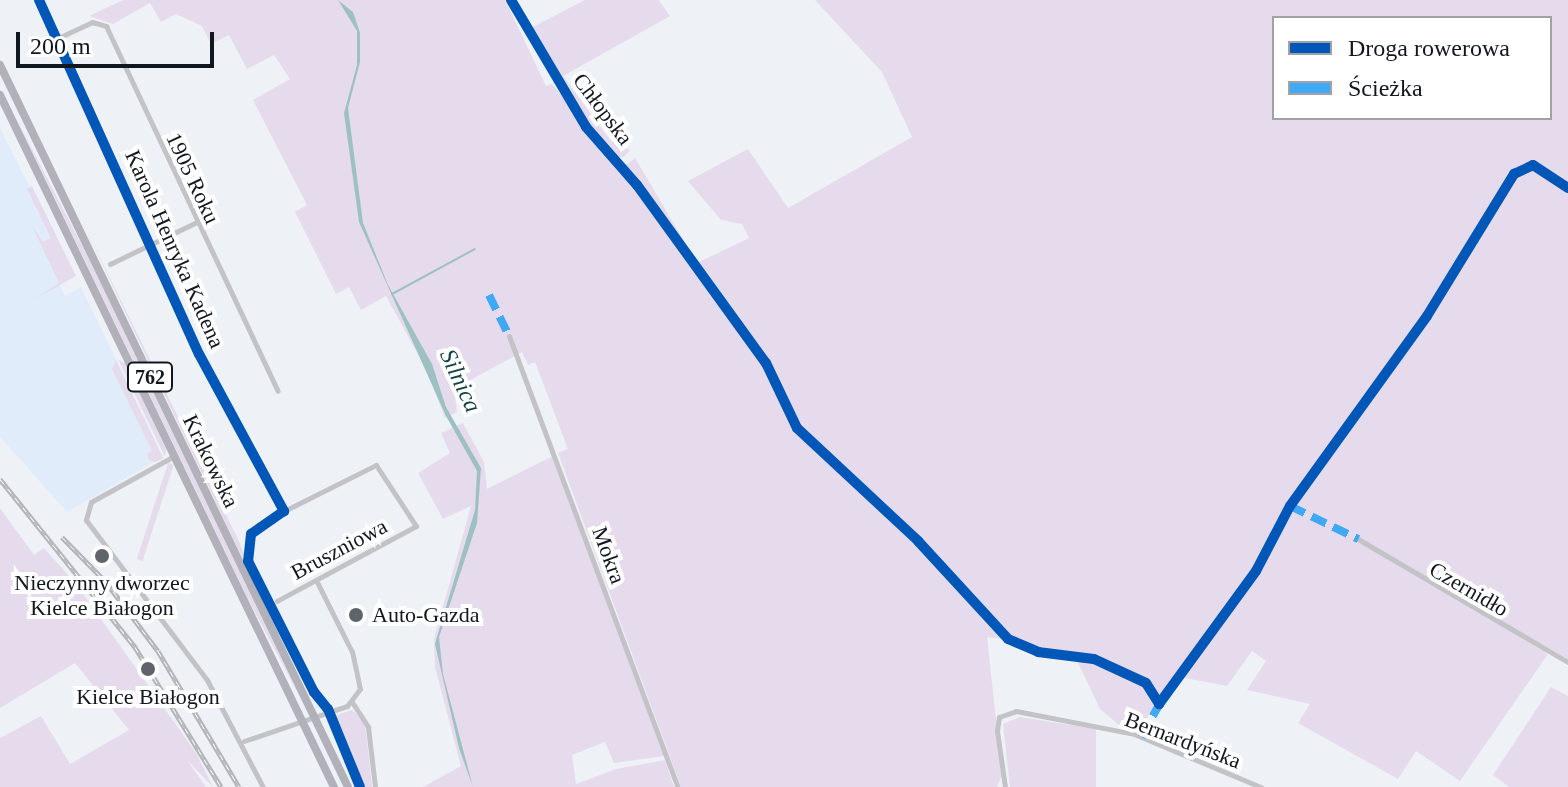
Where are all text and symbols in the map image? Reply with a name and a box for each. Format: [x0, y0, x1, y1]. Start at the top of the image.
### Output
scale bar [20, 16, 218, 66]
legend [1272, 16, 1552, 120]
text: 200 m [30, 33, 91, 59]
text: Droga rowerowa [1348, 35, 1510, 61]
street label: Chłopska [567, 68, 639, 150]
text: Ścieżka [1348, 75, 1423, 101]
street label: 1905 Roku [161, 128, 225, 228]
street label: Karola Henryka Kadena [119, 146, 231, 352]
water label: Silnica [433, 345, 487, 417]
road number: 762 [126, 361, 174, 393]
street label: Krakowska [177, 410, 245, 512]
street label: Bruszniowa [286, 513, 392, 585]
street label: Mokra [587, 523, 631, 587]
marker: Nieczynny dworzec Kielce Białogon [93, 547, 111, 565]
street label: Czernidło [1425, 556, 1513, 622]
place label: Nieczynny dworzec Kielce Białogon [14, 569, 190, 620]
place label: Auto-Gazda [372, 602, 480, 628]
marker: Auto-Gazda [347, 606, 365, 624]
marker: Kielce Białogon [137, 658, 159, 680]
place label: Kielce Białogon [76, 684, 220, 710]
street label: Bernardyńska [1121, 706, 1245, 774]

